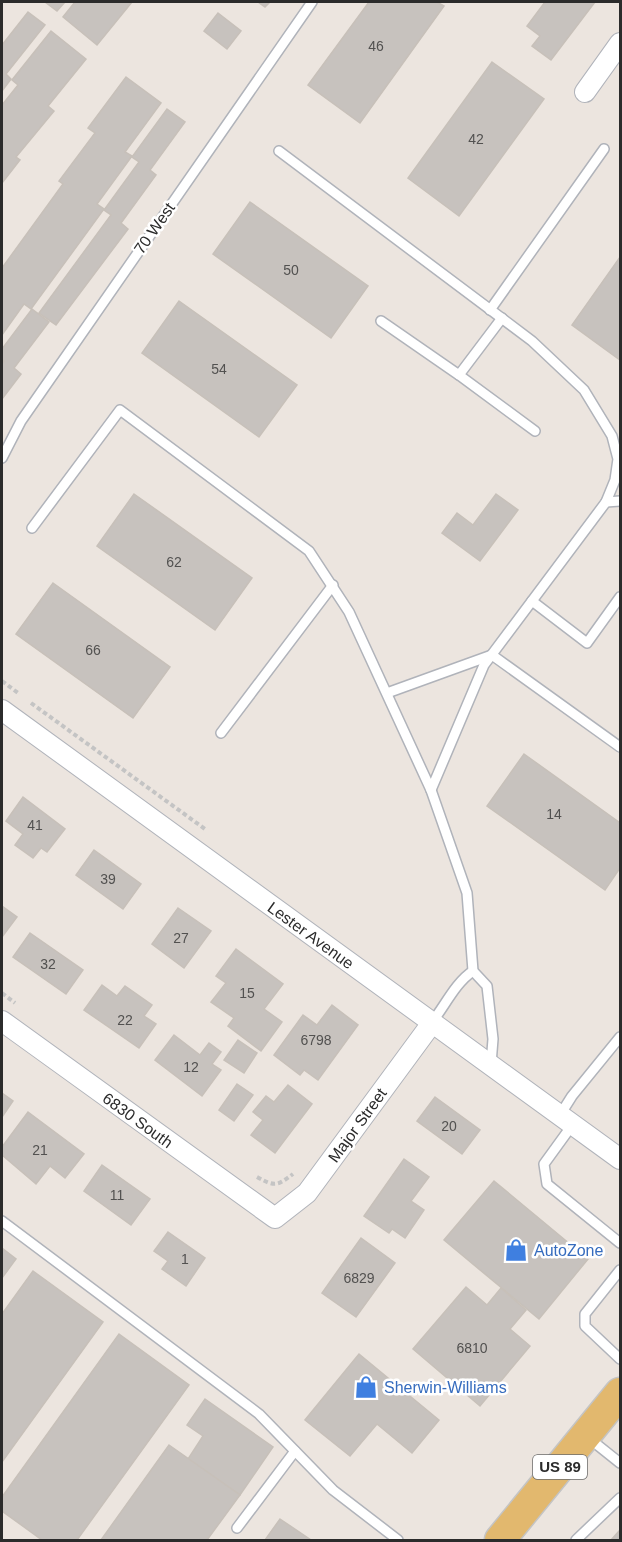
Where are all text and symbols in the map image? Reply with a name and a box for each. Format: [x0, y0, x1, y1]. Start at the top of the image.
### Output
house number: 46 [368, 38, 384, 54]
house number: 42 [468, 131, 484, 147]
street label: 70 West [131, 199, 178, 257]
house number: 50 [283, 262, 299, 278]
house number: 54 [211, 361, 227, 377]
house number: 62 [166, 554, 182, 570]
house number: 66 [85, 642, 101, 658]
house number: 14 [546, 806, 562, 822]
house number: 41 [27, 817, 43, 833]
house number: 39 [100, 871, 116, 887]
street label: Lester Avenue [264, 899, 357, 972]
house number: 27 [173, 930, 189, 946]
house number: 32 [40, 956, 56, 972]
house number: 15 [239, 985, 255, 1001]
house number: 22 [117, 1012, 133, 1028]
house number: 6798 [300, 1032, 332, 1048]
house number: 12 [183, 1059, 199, 1075]
street label: Major Street [325, 1085, 390, 1166]
street label: 6830 South [100, 1089, 176, 1151]
house number: 20 [441, 1118, 457, 1134]
house number: 21 [32, 1142, 48, 1158]
house number: 11 [110, 1187, 124, 1203]
shop icon: AutoZone [503, 1237, 529, 1263]
place label: AutoZone [534, 1242, 603, 1259]
house number: 1 [181, 1251, 189, 1267]
house number: 6829 [343, 1270, 375, 1286]
house number: 6810 [456, 1340, 488, 1356]
shop icon: Sherwin-Williams [353, 1374, 379, 1400]
place label: Sherwin-Williams [384, 1379, 507, 1396]
road number: US 89 [533, 1455, 587, 1479]

